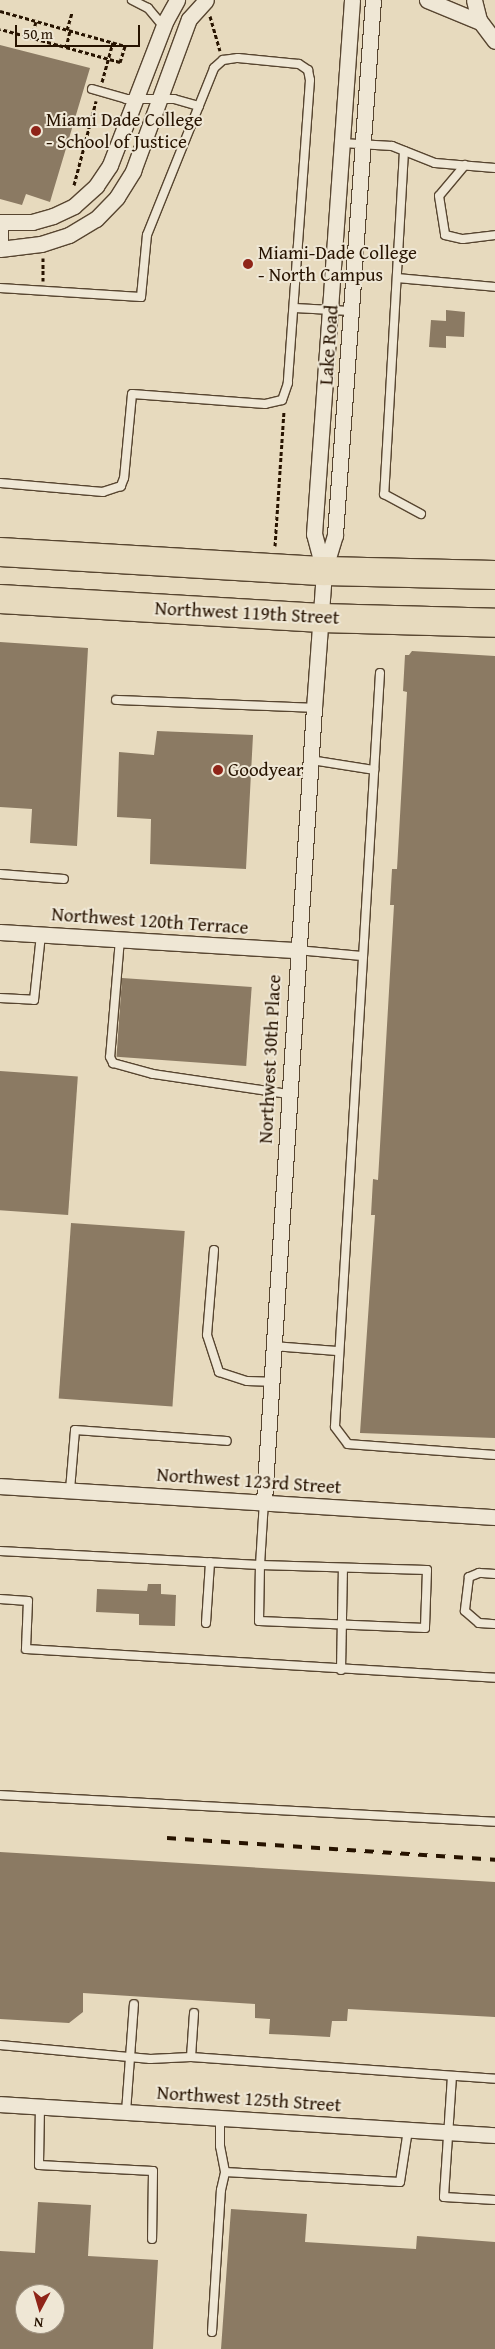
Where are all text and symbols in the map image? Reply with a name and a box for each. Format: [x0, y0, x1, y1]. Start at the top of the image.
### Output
scale bar [18, 15, 142, 47]
text: 50 m [23, 23, 53, 44]
place label: Miami Dade College - School of Justice [46, 109, 203, 153]
marker: Miami Dade College - School of Justice [30, 125, 42, 137]
place label: Miami-Dade College - North Campus [258, 242, 417, 286]
marker: Miami-Dade College - North Campus [242, 258, 254, 270]
street label: Lake Road [315, 304, 343, 386]
street label: Northwest 119th Street [154, 597, 340, 629]
place label: Goodyear [228, 759, 304, 781]
marker: Goodyear [212, 764, 224, 776]
street label: Northwest 120th Terrace [51, 903, 249, 939]
street label: Northwest 30th Place [254, 974, 286, 1144]
street label: Northwest 123rd Street [156, 1463, 342, 1499]
street label: Northwest 125th Street [156, 2081, 342, 2117]
north arrow [15, 2284, 65, 2334]
text: N [33, 2312, 44, 2333]

